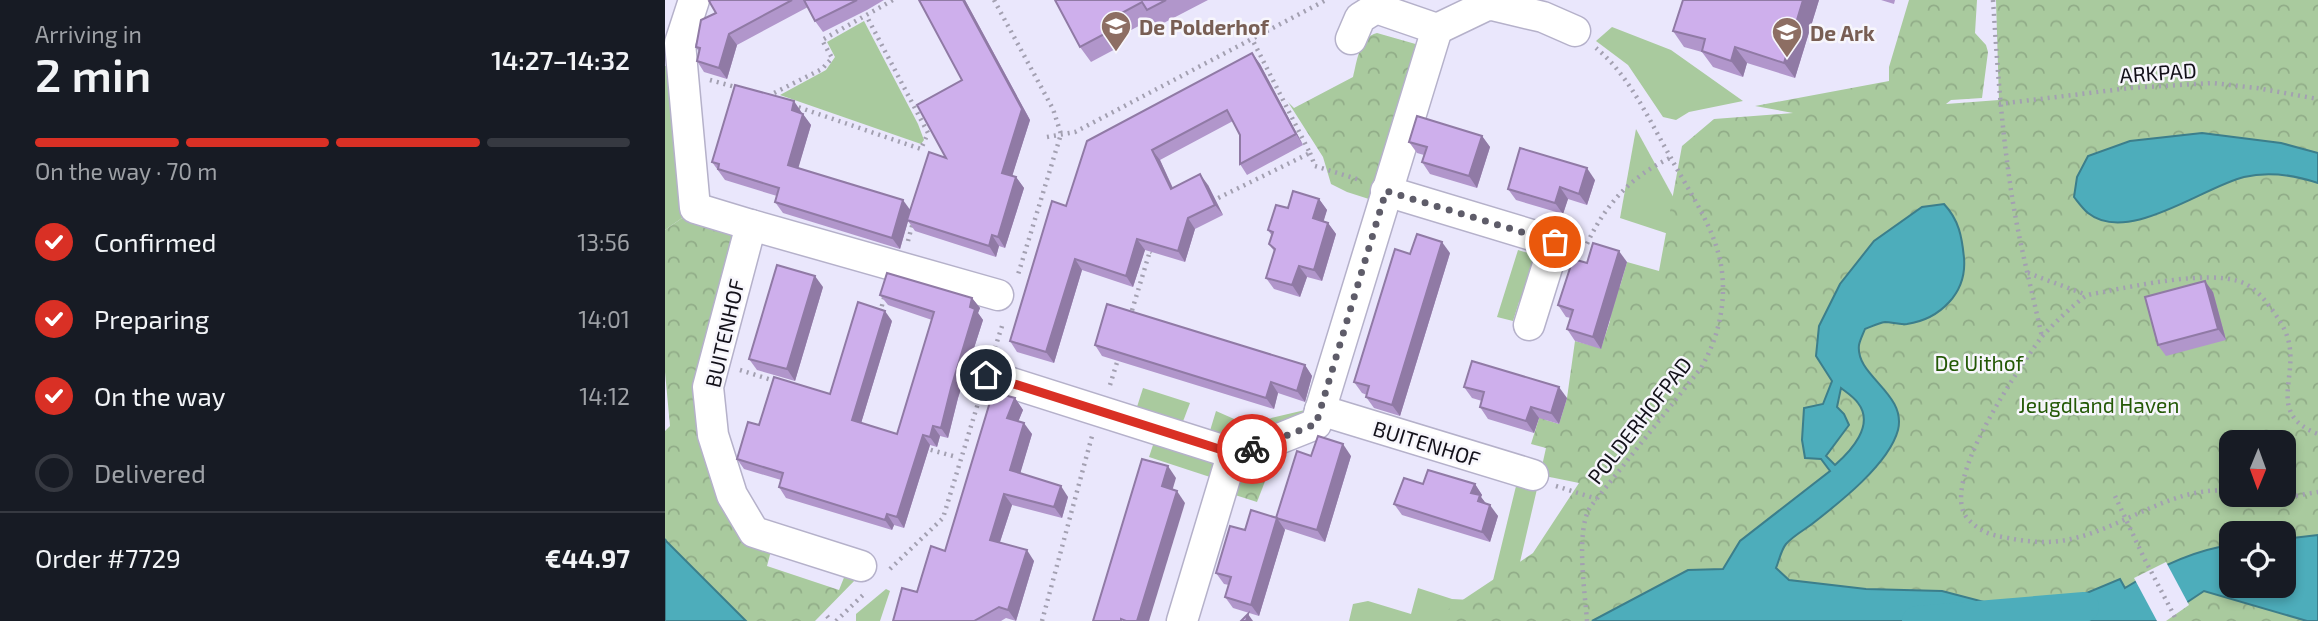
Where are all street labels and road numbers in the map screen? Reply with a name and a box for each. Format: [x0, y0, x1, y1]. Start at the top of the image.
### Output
street label: ARKPAD [2119, 57, 2197, 87]
street label: BUITENHOF [699, 276, 749, 390]
street label: POLDERHOFPAD [1582, 352, 1696, 488]
street label: BUITENHOF [1370, 415, 1484, 471]

